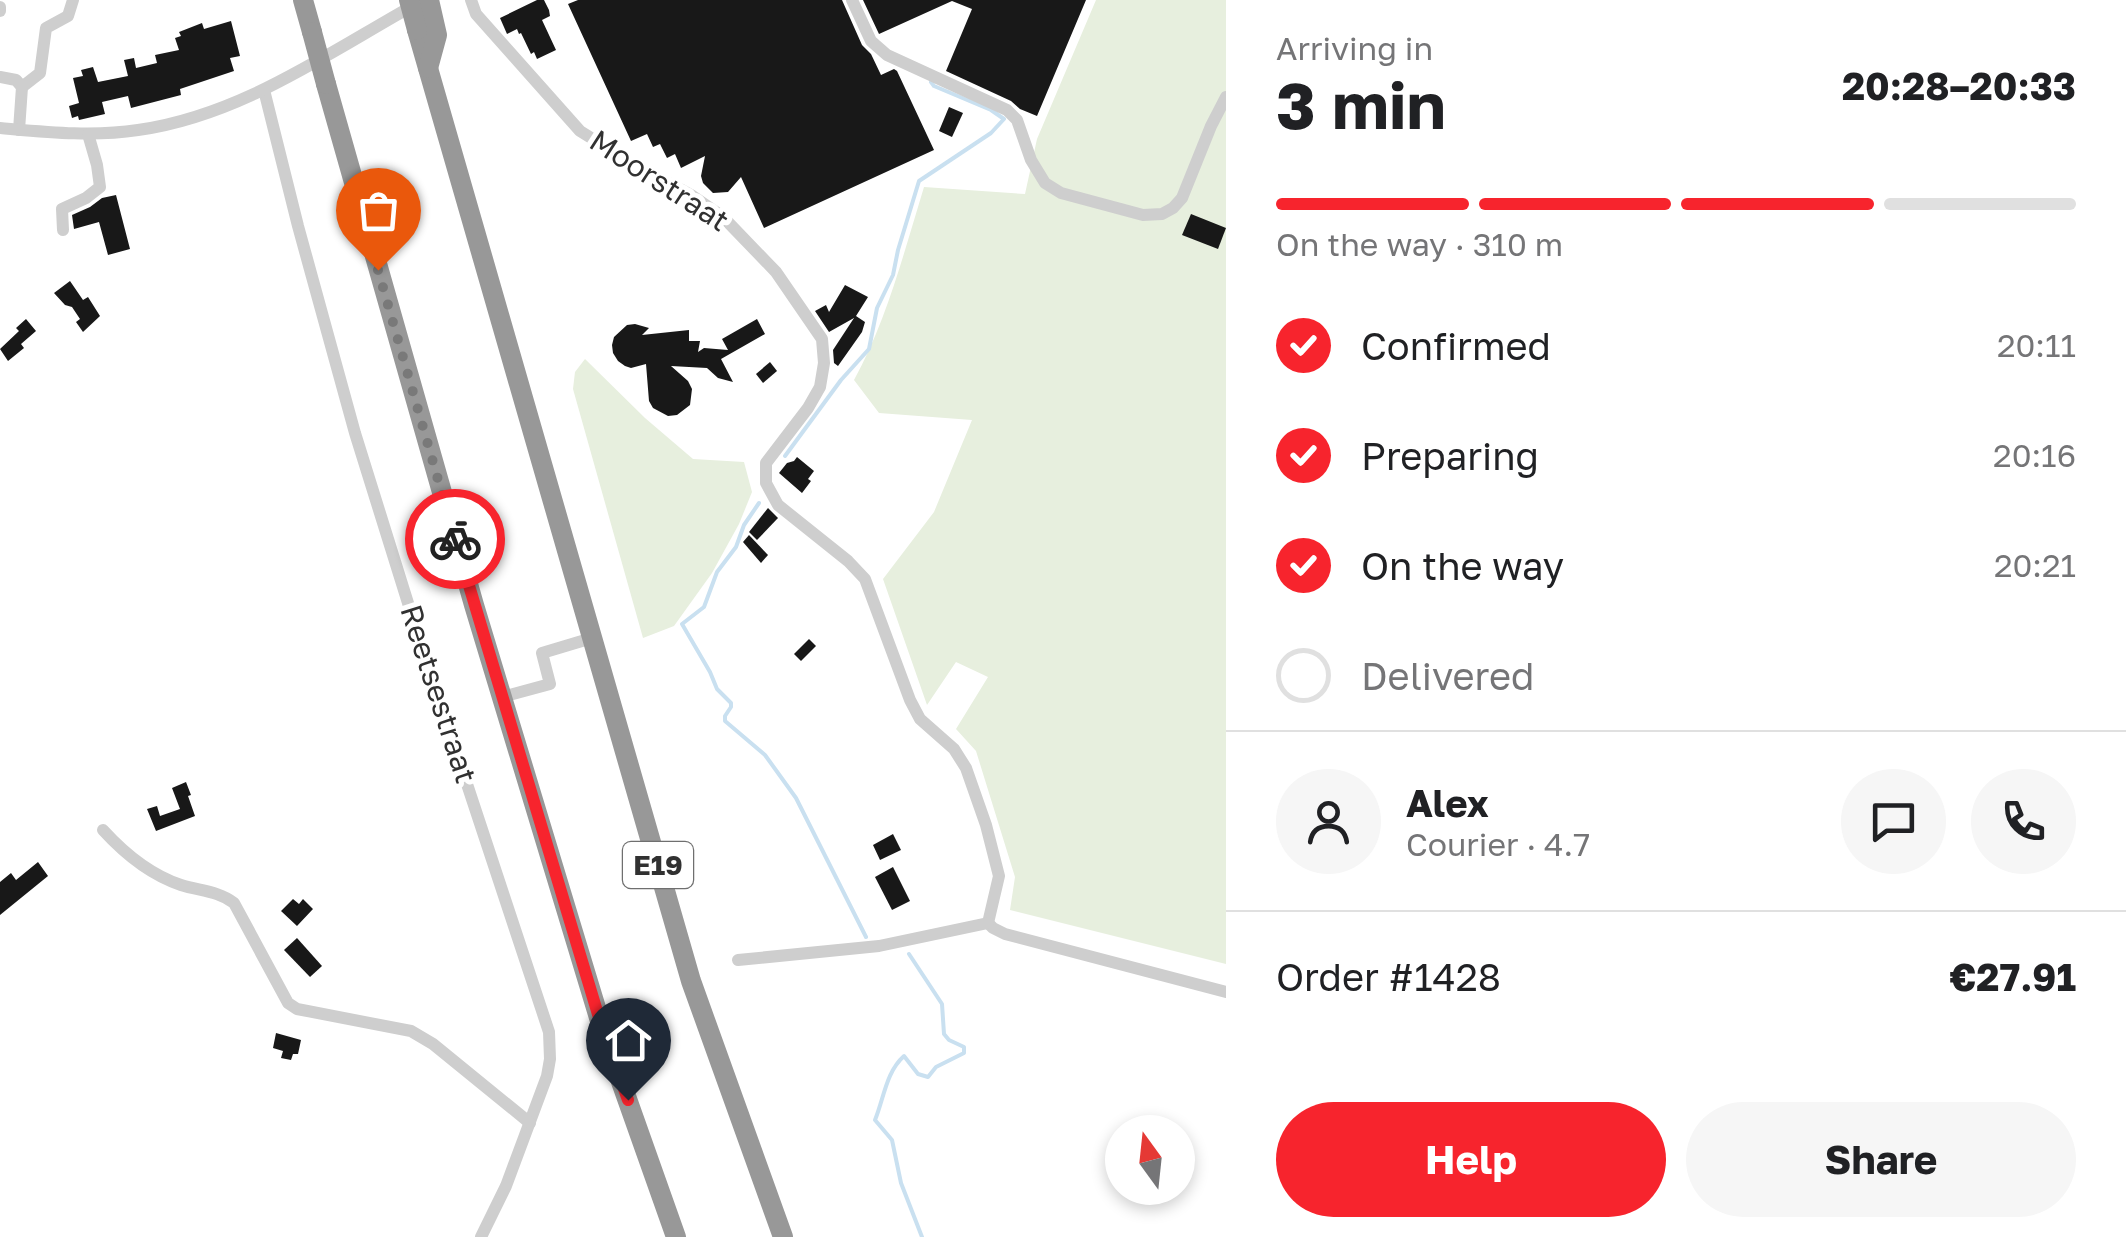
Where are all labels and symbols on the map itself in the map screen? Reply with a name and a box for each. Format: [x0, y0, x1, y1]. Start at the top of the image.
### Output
street label: Moorstraat [583, 122, 736, 238]
pin [336, 168, 421, 271]
courier [405, 489, 505, 589]
street label: Reetsestraat [393, 600, 485, 787]
road number: E19 [623, 842, 693, 888]
pin [586, 998, 671, 1101]
north arrow [1105, 1115, 1195, 1205]

